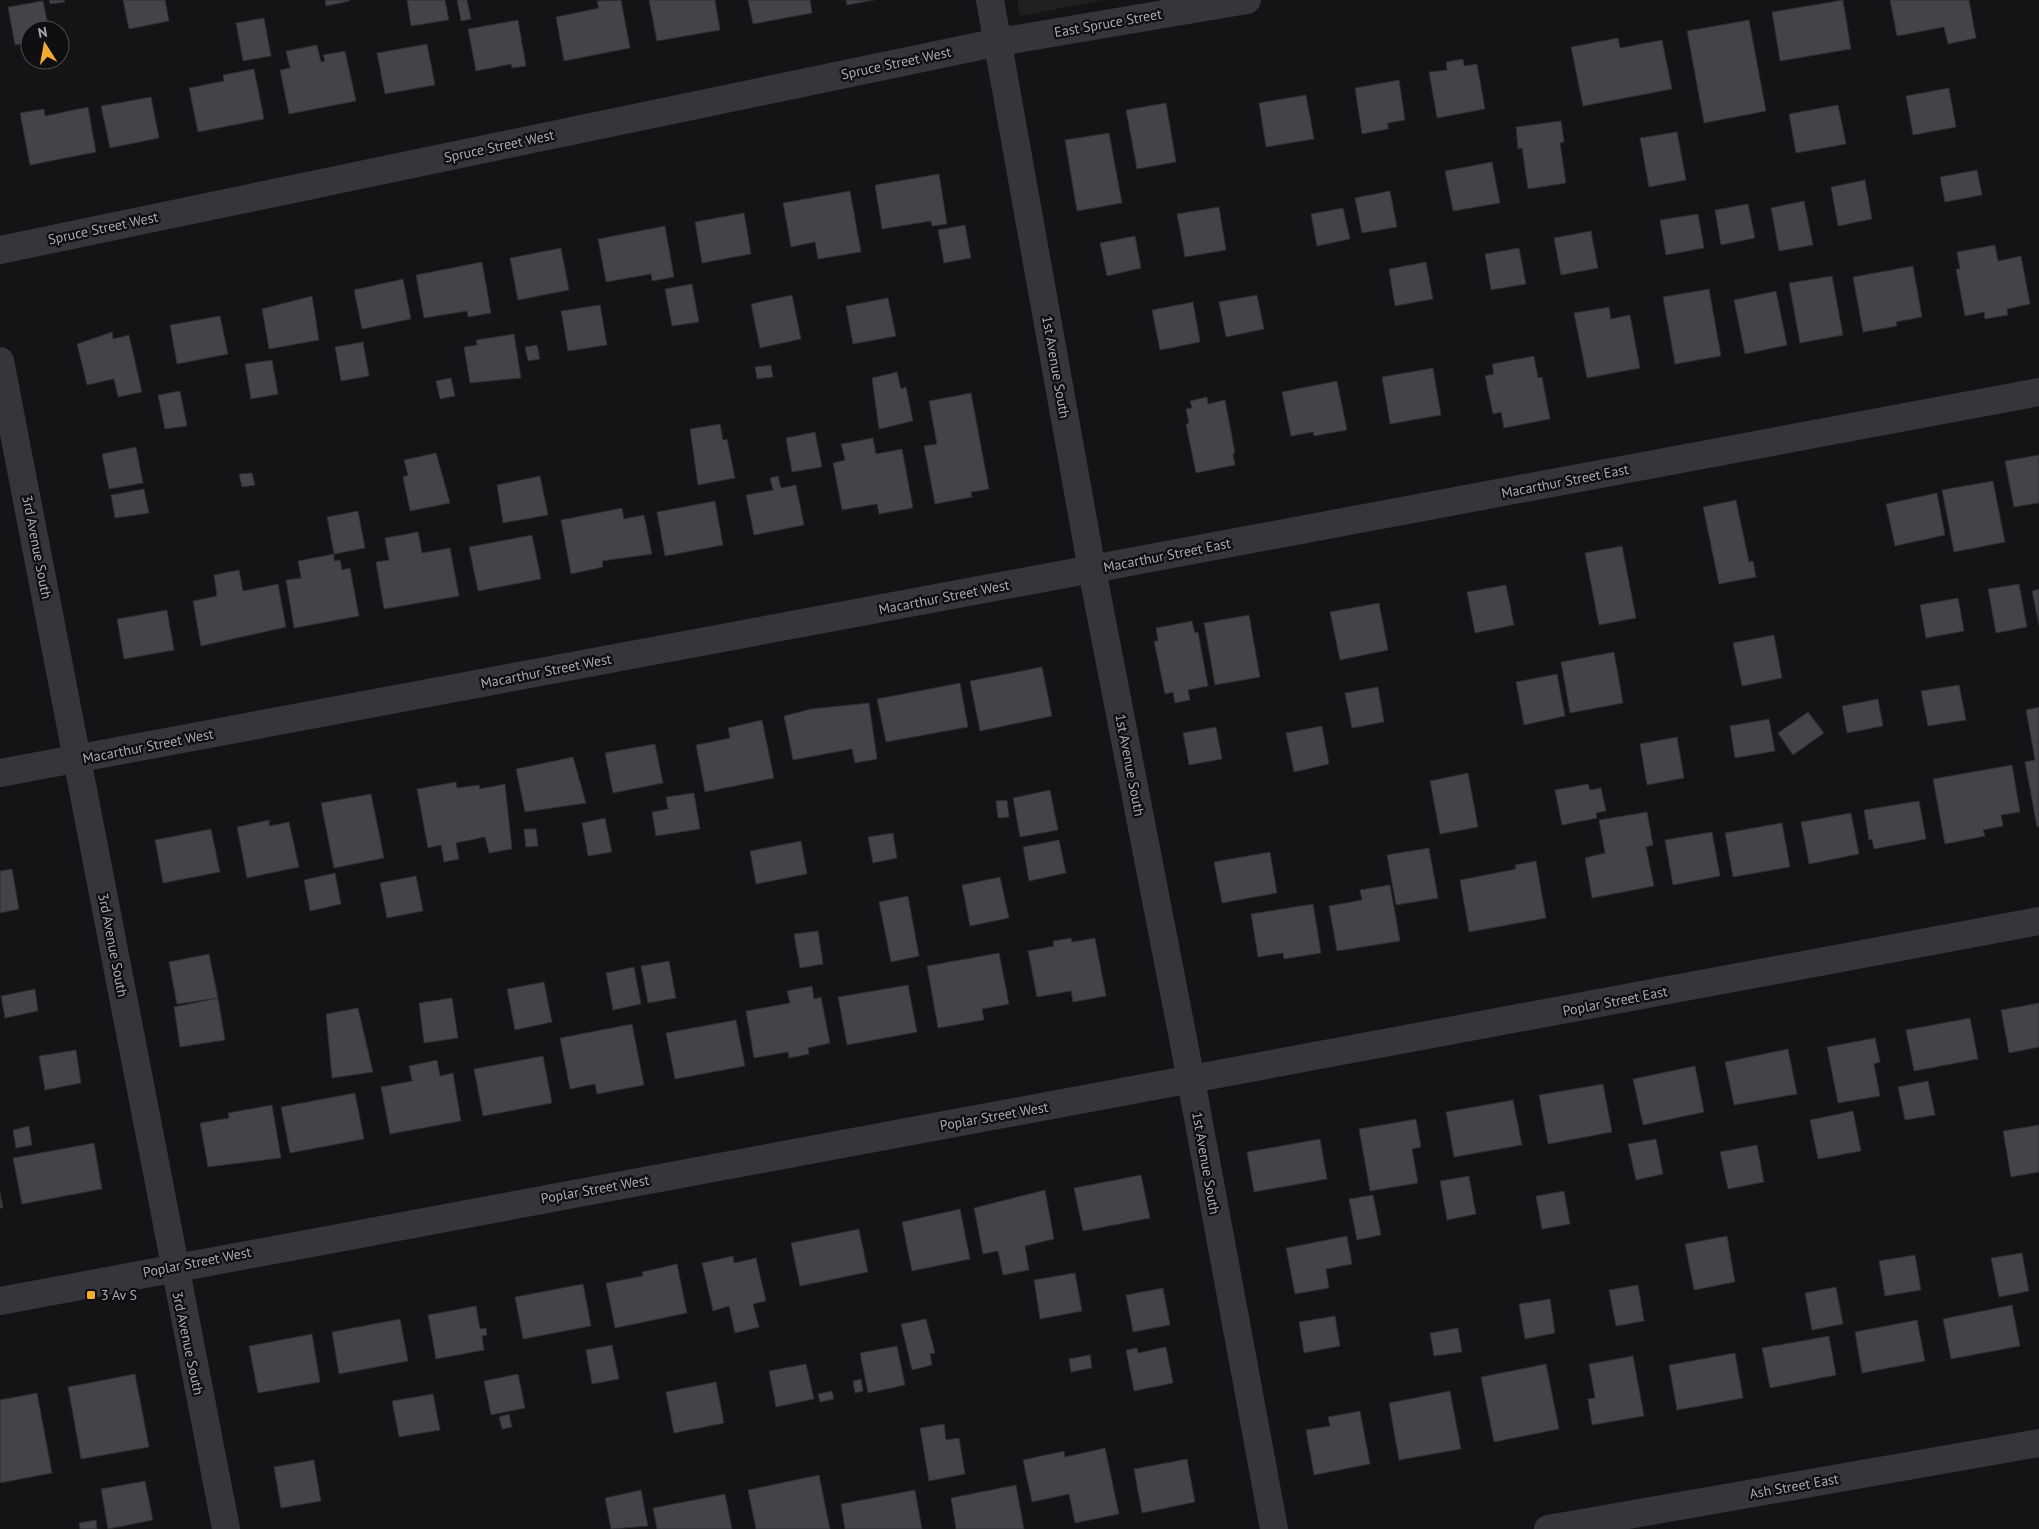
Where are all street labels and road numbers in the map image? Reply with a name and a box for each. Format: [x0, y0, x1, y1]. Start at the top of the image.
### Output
street label: East Spruce Street [1053, 5, 1163, 41]
street label: Spruce Street West [839, 42, 953, 83]
street label: Spruce Street West [442, 125, 556, 166]
street label: Spruce Street West [46, 207, 160, 248]
street label: 1st Avenue South [1038, 314, 1074, 420]
street label: Macarthur Street East [1500, 460, 1631, 502]
street label: 3rd Avenue South [18, 493, 56, 601]
street label: Macarthur Street East [1102, 534, 1233, 576]
street label: Macarthur Street West [877, 575, 1011, 619]
street label: Macarthur Street West [479, 649, 613, 693]
street label: 1st Avenue South [1111, 712, 1149, 818]
street label: Macarthur Street West [81, 724, 215, 768]
street label: 3rd Avenue South [94, 891, 132, 999]
street label: Poplar Street East [1561, 982, 1669, 1020]
street label: Poplar Street West [938, 1098, 1050, 1134]
street label: 1st Avenue South [1188, 1110, 1224, 1216]
street label: Poplar Street West [539, 1171, 651, 1207]
street label: Poplar Street West [141, 1243, 253, 1281]
street label: 3rd Avenue South [168, 1290, 208, 1396]
street label: Ash Street East [1748, 1469, 1840, 1503]

